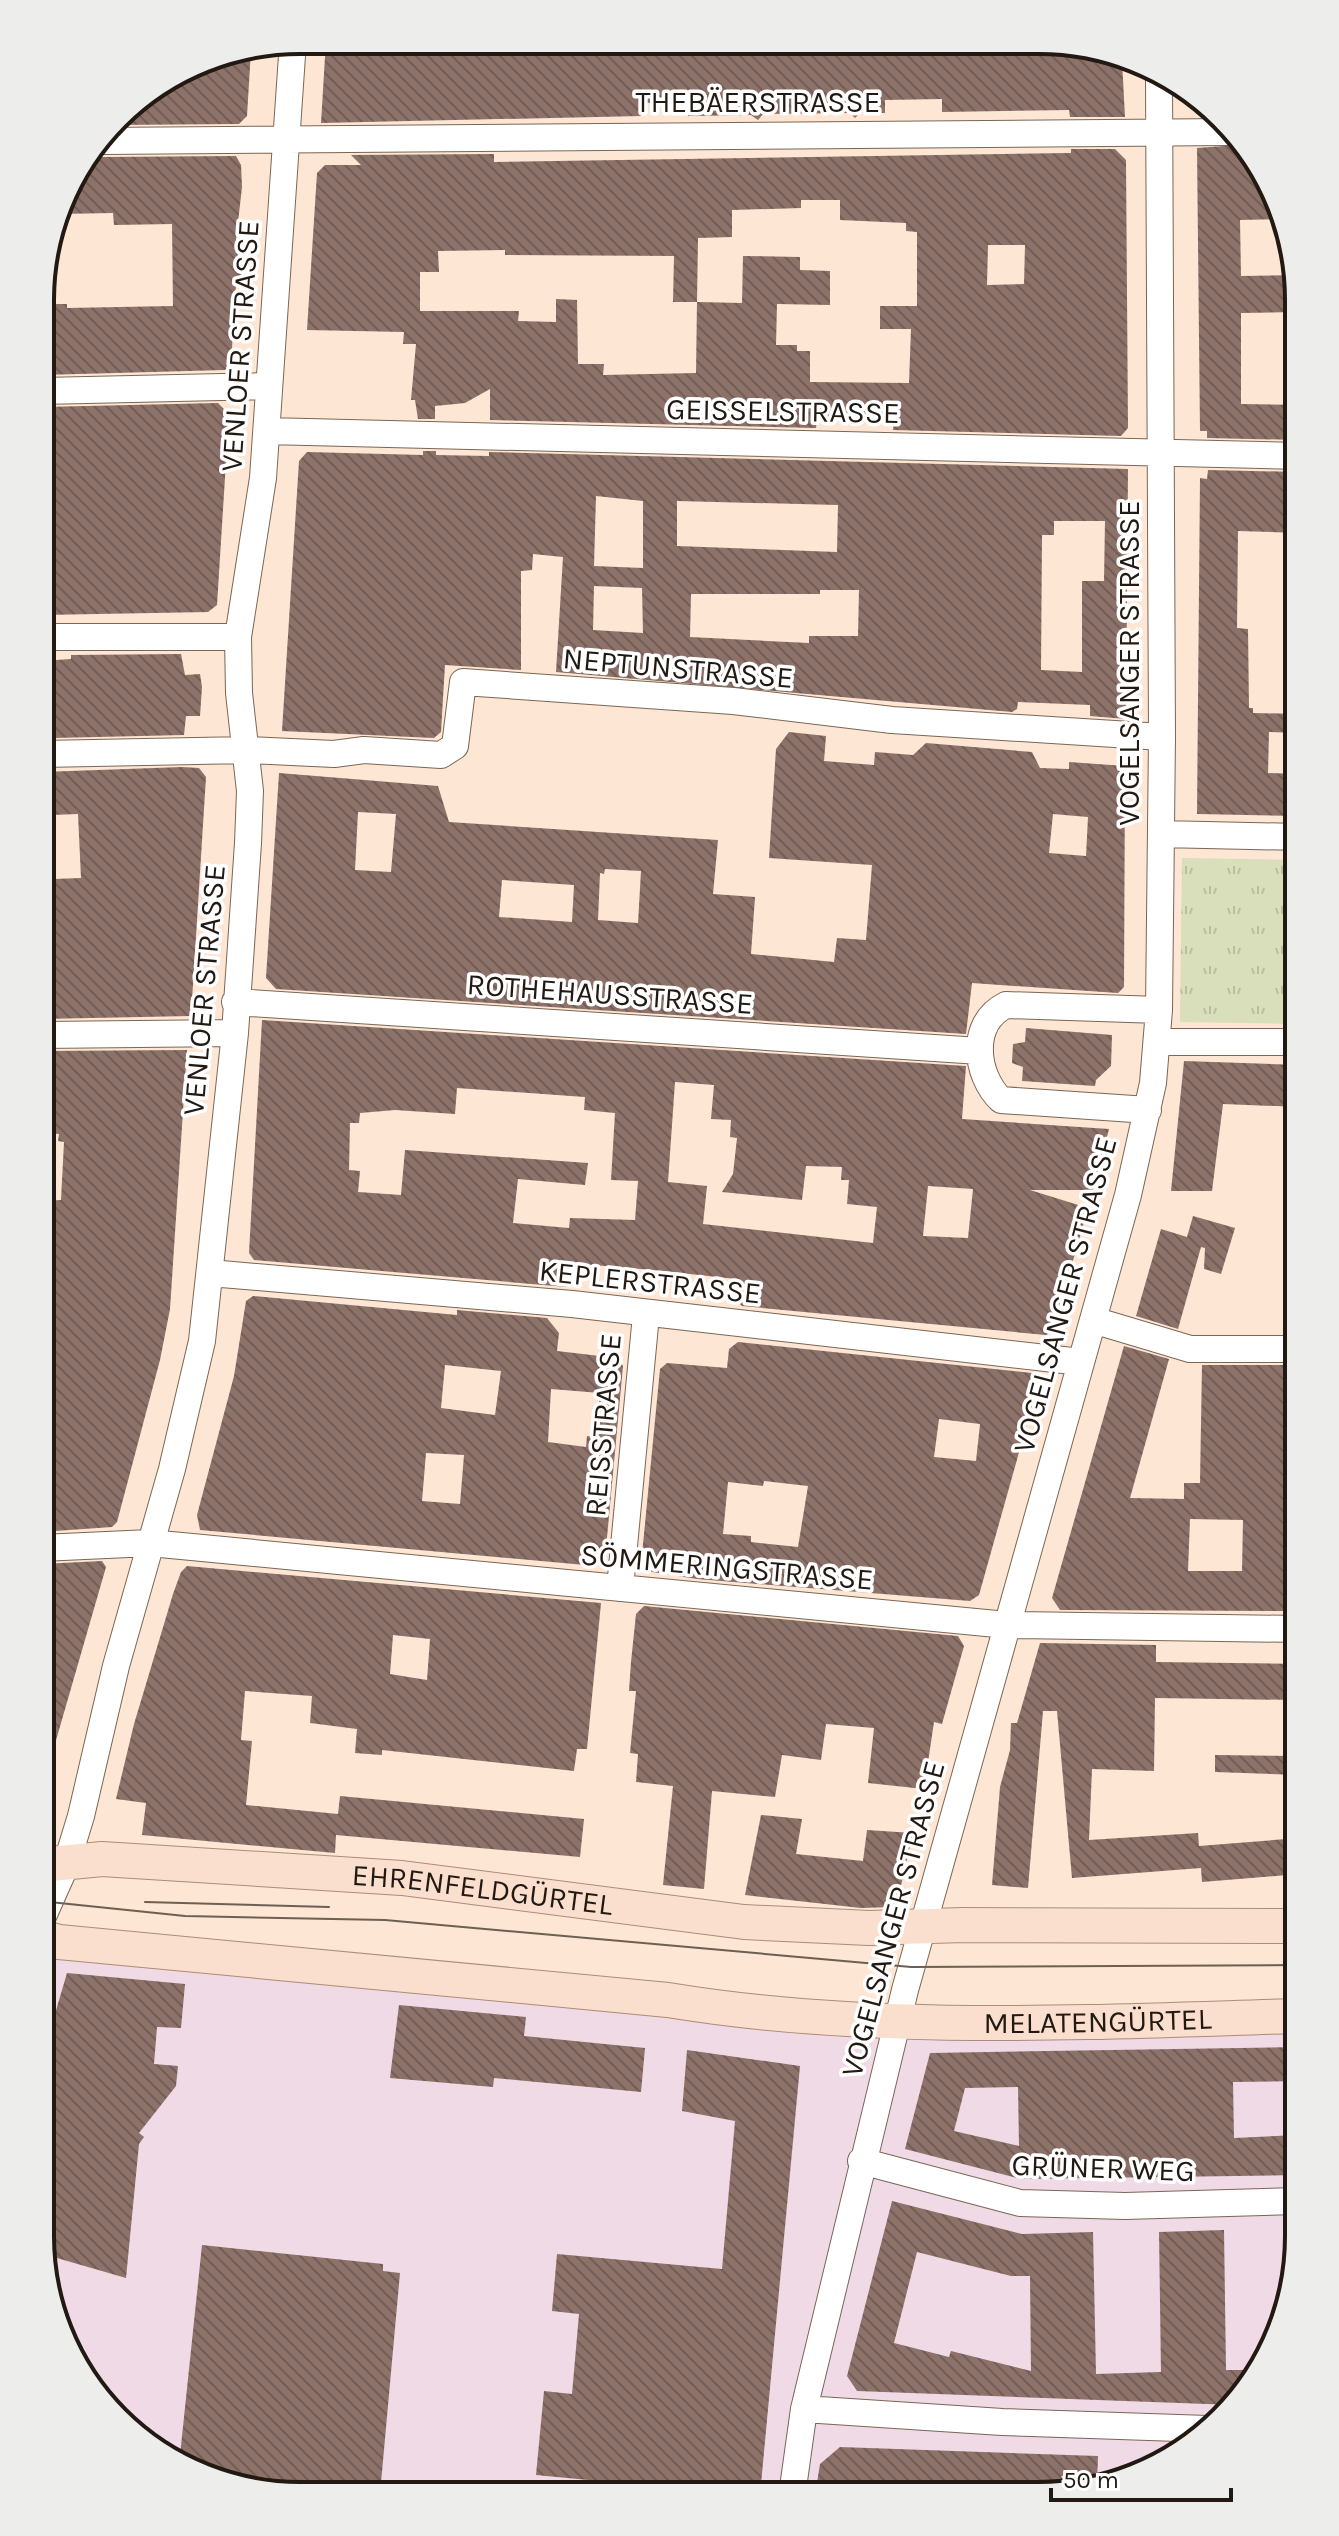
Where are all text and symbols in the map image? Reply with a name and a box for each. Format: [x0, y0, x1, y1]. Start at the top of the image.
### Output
street label: THEBÄERSTRASSE [636, 84, 880, 120]
street label: VENLOER STRASSE [213, 219, 267, 473]
street label: GEISSELSTRASSE [666, 391, 900, 431]
street label: VOGELSANGER STRASSE [1111, 500, 1147, 826]
street label: NEPTUNSTRASSE [561, 640, 795, 696]
street label: VENLOER STRASSE [175, 863, 233, 1117]
street label: ROTHEHAUSSTRASSE [466, 966, 754, 1022]
street label: VOGELSANGER STRASSE [1005, 1133, 1125, 1457]
street label: KEPLERSTRASSE [537, 1252, 763, 1312]
street label: REISSTRASSE [577, 1332, 629, 1518]
street label: SÖMMERINGSTRASSE [579, 1536, 875, 1598]
street label: VOGELSANGER STRASSE [833, 1757, 953, 2081]
street label: EHRENFELDGÜRTEL [351, 1857, 615, 1923]
street label: MELATENGÜRTEL [983, 2001, 1212, 2041]
street label: GRÜNER WEG [1011, 2147, 1195, 2189]
scale bar [1051, 2452, 1231, 2502]
text: 50 m [1063, 2466, 1119, 2494]

